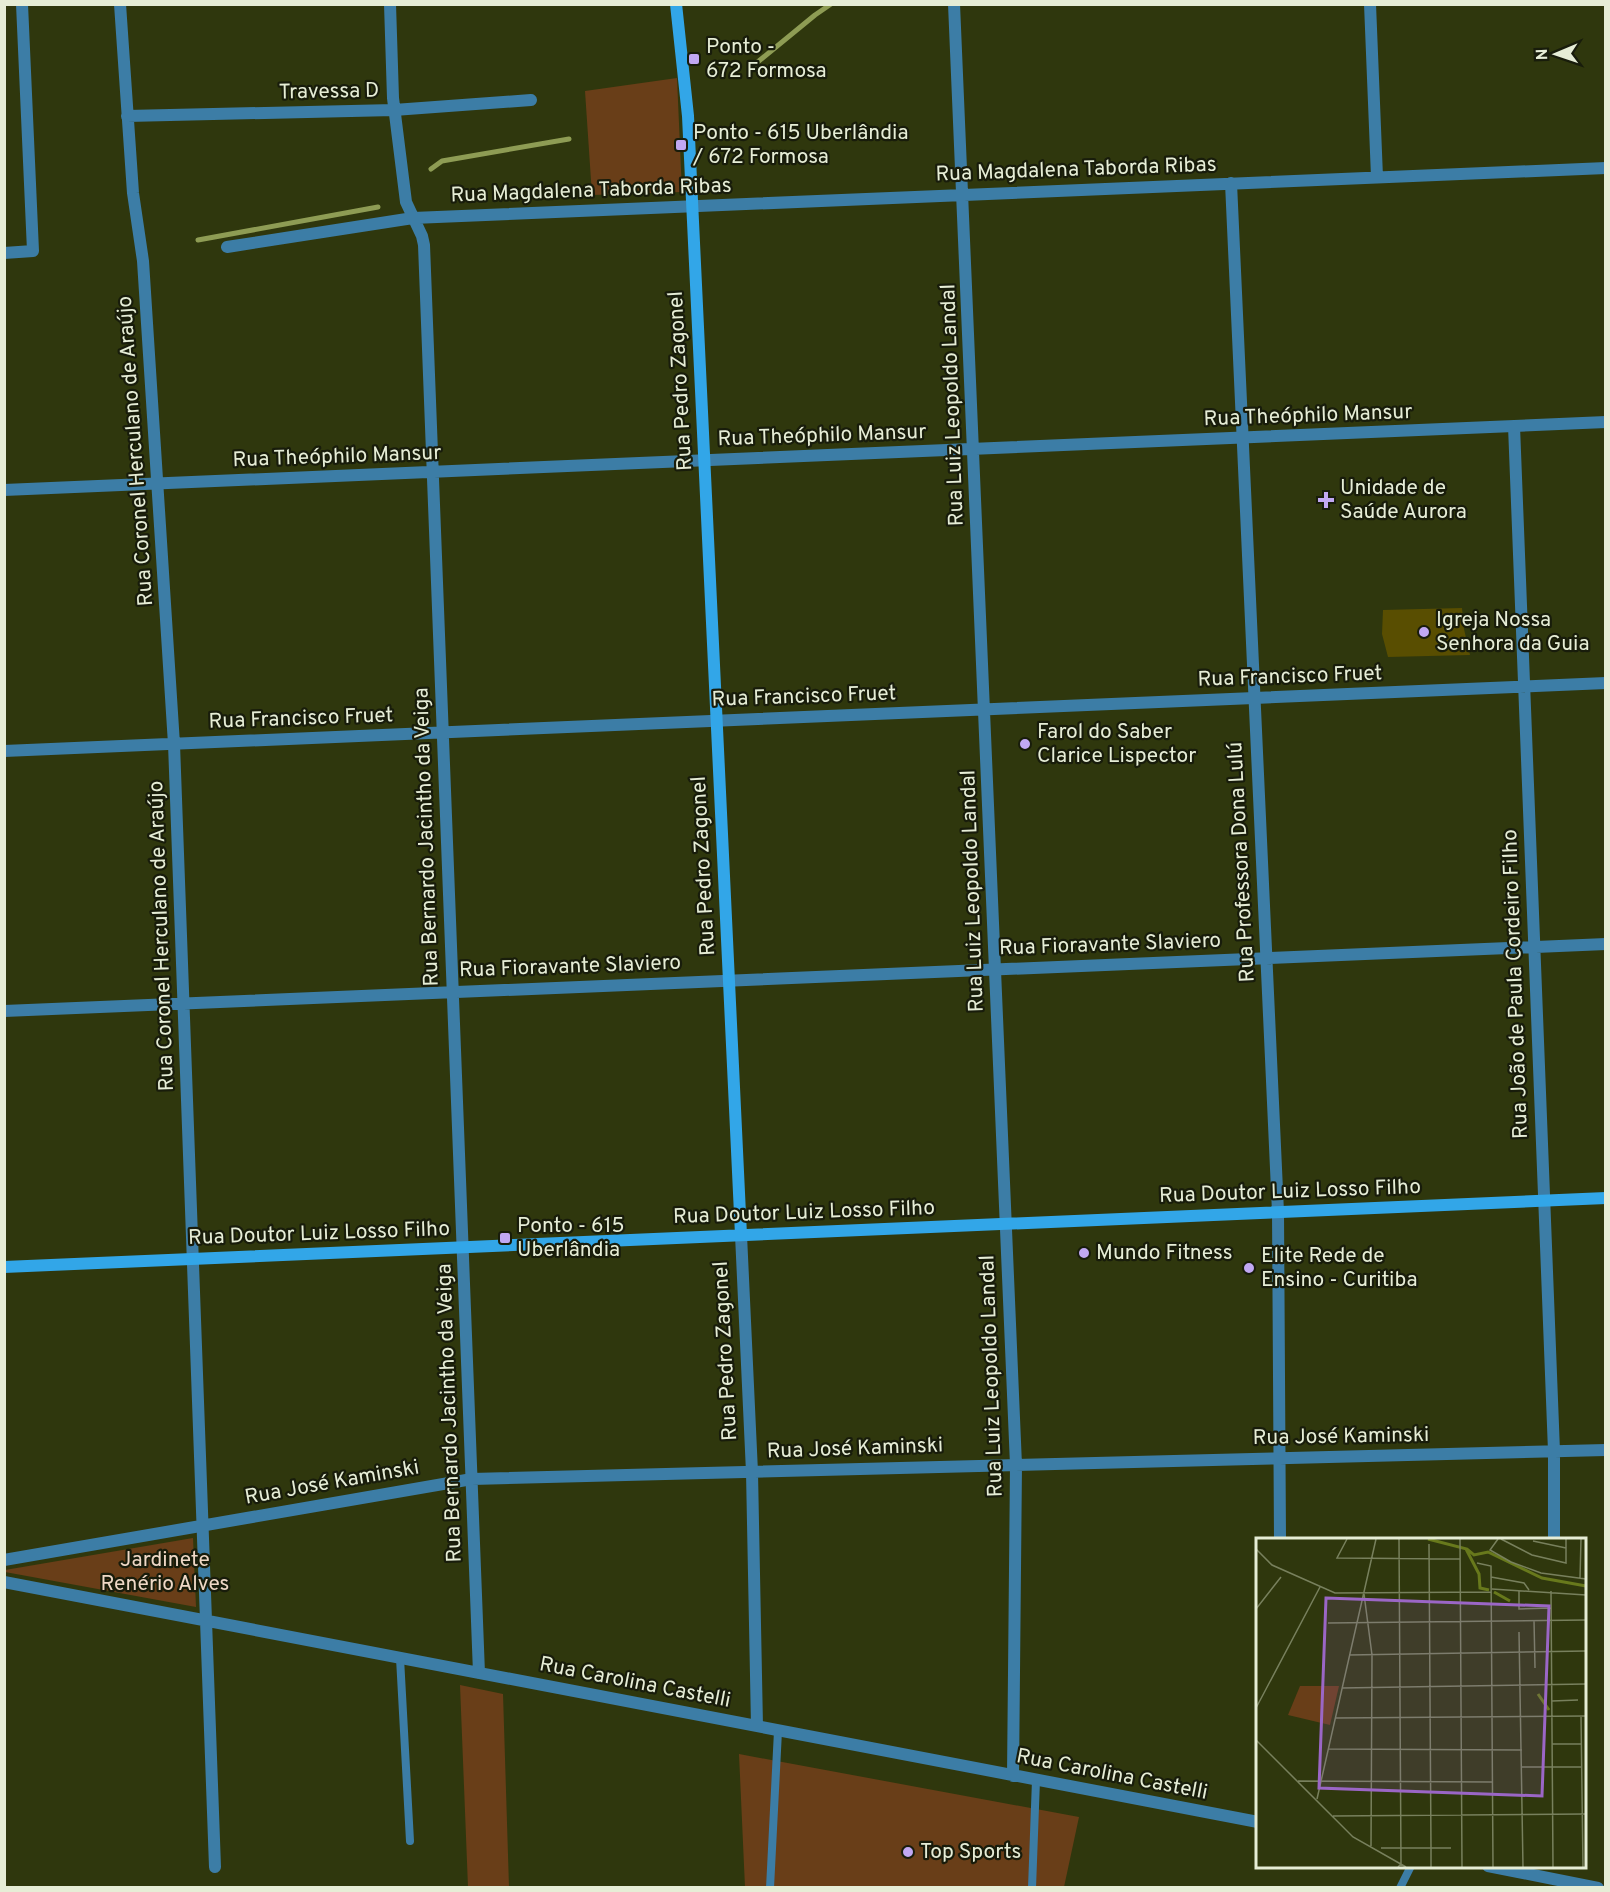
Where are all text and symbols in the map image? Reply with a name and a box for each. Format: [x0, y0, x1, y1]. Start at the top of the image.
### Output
north arrow [1526, 24, 1586, 84]
place label: Ponto - 672 Formosa [706, 34, 827, 85]
text: N [1533, 48, 1553, 61]
marker: Ponto - 672 Formosa [687, 52, 701, 66]
street label: Travessa D [278, 78, 380, 106]
place label: Ponto - 615 Uberlândia / 672 Formosa [692, 120, 909, 171]
marker: Ponto - 615 Uberlândia / 672 Formosa [674, 138, 688, 152]
street label: Rua Magdalena Taborda Ribas [935, 152, 1217, 188]
street label: Rua Magdalena Taborda Ribas [450, 173, 732, 209]
street label: Rua Luiz Leopoldo Landal [935, 283, 971, 527]
street label: Rua Pedro Zagonel [663, 290, 699, 472]
street label: Rua Coronel Herculano de Araújo [112, 295, 160, 607]
street label: Rua Theóphilo Mansur [1203, 399, 1413, 433]
street label: Rua Theóphilo Mansur [717, 419, 927, 453]
street label: Rua Theóphilo Mansur [232, 440, 442, 474]
place label: Unidade de Saúde Aurora [1340, 475, 1467, 526]
marker: Unidade de Saúde Aurora [1317, 491, 1335, 509]
place label: Igreja Nossa Senhora da Guia [1436, 607, 1589, 658]
marker: Igreja Nossa Senhora da Guia [1417, 625, 1431, 639]
street label: Rua Francisco Fruet [1197, 660, 1383, 694]
street label: Rua Francisco Fruet [711, 680, 897, 714]
street label: Rua Bernardo Jacintho da Veiga [408, 687, 446, 987]
street label: Rua Francisco Fruet [208, 702, 394, 736]
place label: Farol do Saber Clarice Lispector [1037, 719, 1196, 770]
marker: Farol do Saber Clarice Lispector [1018, 737, 1032, 751]
street label: Rua Professora Dona Lulú [1222, 741, 1262, 983]
street label: Rua Luiz Leopoldo Landal [955, 769, 991, 1013]
street label: Rua Pedro Zagonel [686, 775, 722, 957]
street label: Rua Coronel Herculano de Araújo [143, 780, 181, 1092]
street label: Rua João de Paula Cordeiro Filho [1497, 829, 1535, 1139]
street label: Rua Fioravante Slaviero [998, 928, 1222, 962]
street label: Rua Fioravante Slaviero [458, 950, 682, 984]
street label: Rua Doutor Luiz Losso Filho [1159, 1174, 1421, 1210]
street label: Rua Doutor Luiz Losso Filho [673, 1195, 935, 1231]
place label: Ponto - 615 Uberlândia [517, 1213, 625, 1264]
street label: Rua Doutor Luiz Losso Filho [188, 1216, 450, 1252]
marker: Ponto - 615 Uberlândia [498, 1231, 512, 1245]
place label: Mundo Fitness [1096, 1240, 1233, 1267]
place label: Elite Rede de Ensino - Curitiba [1261, 1243, 1418, 1294]
marker: Mundo Fitness [1077, 1246, 1091, 1260]
street label: Rua Luiz Leopoldo Landal [974, 1254, 1010, 1498]
street label: Rua Pedro Zagonel [708, 1260, 744, 1442]
marker: Elite Rede de Ensino - Curitiba [1242, 1261, 1256, 1275]
street label: Rua Bernardo Jacintho da Veiga [431, 1263, 469, 1563]
street label: Rua José Kaminski [1252, 1422, 1430, 1452]
street label: Rua José Kaminski [766, 1432, 944, 1466]
street label: Rua José Kaminski [243, 1454, 421, 1512]
inset map [1256, 1538, 1586, 1868]
park label: Jardinete Renério Alves [101, 1547, 229, 1598]
street label: Rua Carolina Castelli [537, 1651, 733, 1715]
street label: Rua Carolina Castelli [1014, 1743, 1210, 1807]
place label: Top Sports [920, 1839, 1021, 1866]
marker: Top Sports [901, 1845, 915, 1859]

